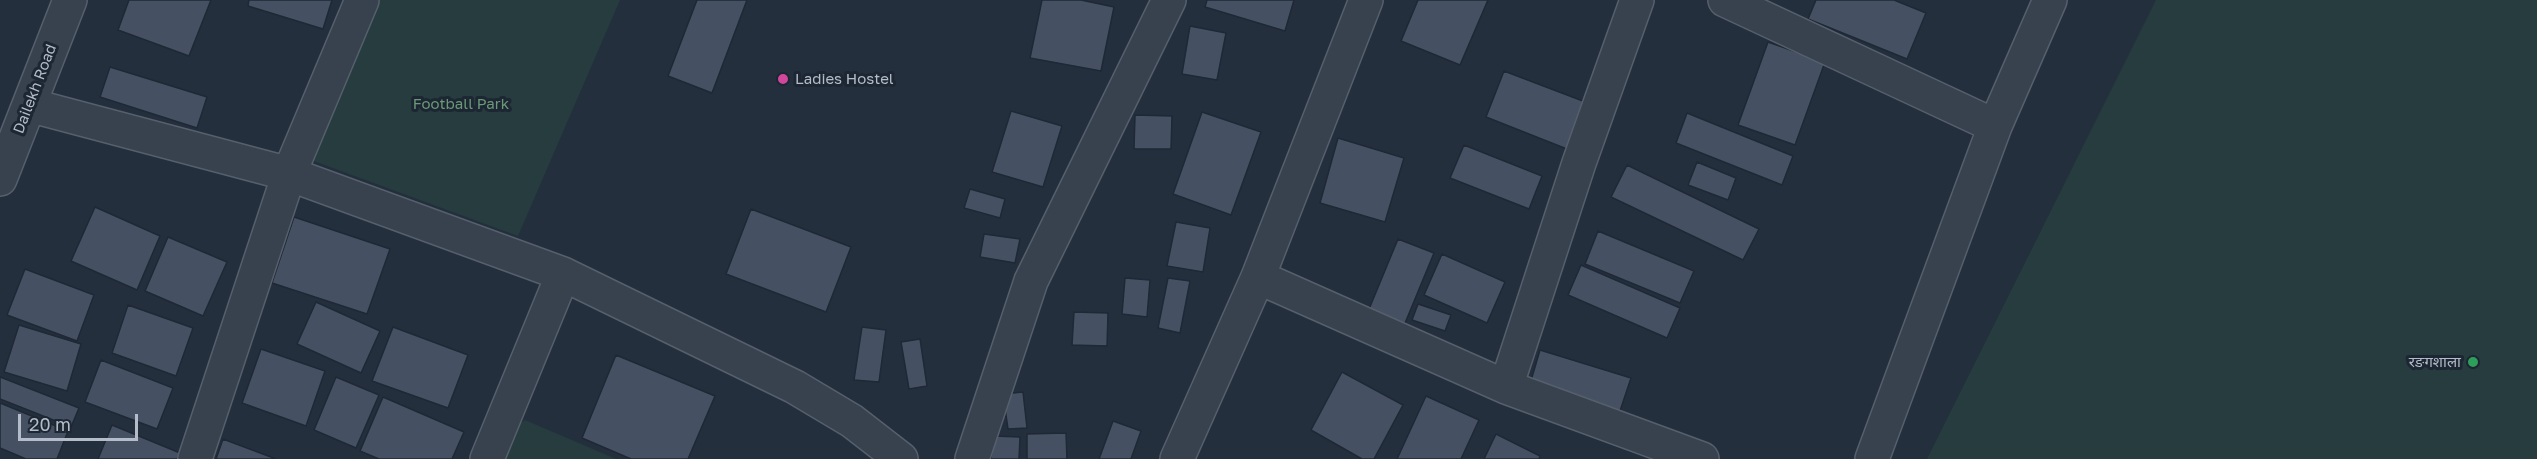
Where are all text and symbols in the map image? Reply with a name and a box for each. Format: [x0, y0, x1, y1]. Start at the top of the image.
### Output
street label: Dailekh Road [10, 42, 60, 136]
place label: Ladies Hostel [795, 70, 894, 88]
marker: Ladies Hostel [776, 72, 790, 86]
park label: Football Park [413, 95, 509, 113]
place label: रङगशाला [2409, 353, 2461, 371]
marker: रङगशाला [2466, 355, 2480, 369]
scale bar [21, 402, 141, 440]
text: 20 m [29, 413, 71, 435]

